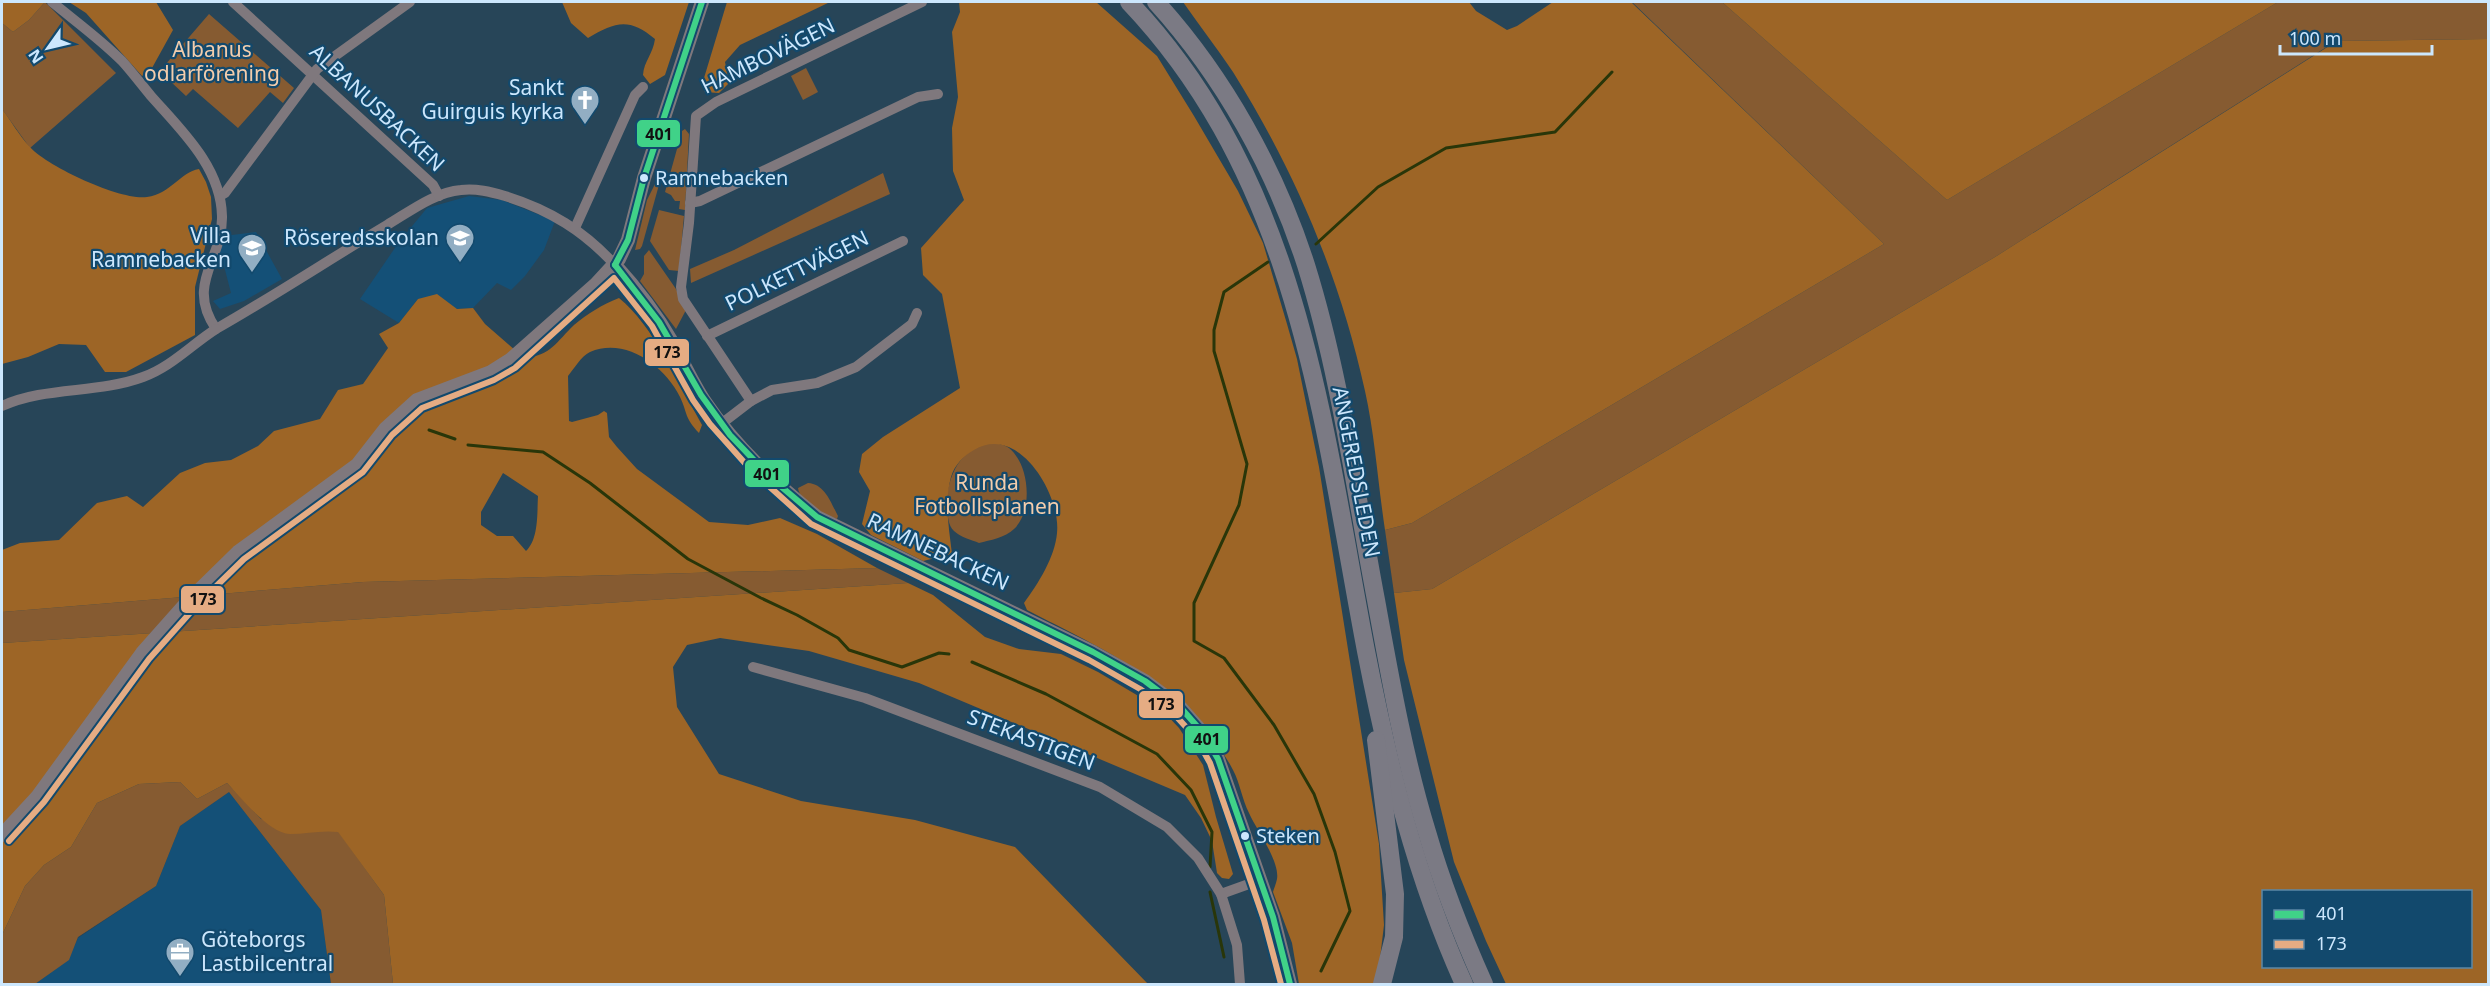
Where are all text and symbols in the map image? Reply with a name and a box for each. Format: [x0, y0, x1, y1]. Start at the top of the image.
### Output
street label: HAMBOVÄGEN [696, 11, 839, 100]
north arrow [18, 18, 78, 78]
scale bar [2280, 18, 2432, 56]
text: 100 m [2289, 26, 2341, 50]
park label: Albanus odlarförening [144, 35, 280, 87]
street label: ALBANUSBACKEN [304, 37, 451, 177]
text: N [23, 45, 48, 68]
place label: Sankt Guirguis kyrka [421, 73, 564, 125]
church icon: Sankt Guirguis kyrka [569, 84, 601, 126]
line badge: 401 [636, 119, 681, 148]
text: 401 [645, 123, 673, 145]
place label: Ramnebacken [655, 164, 788, 191]
marker: Ramnebacken [638, 172, 650, 184]
place label: Villa Ramnebacken [91, 221, 231, 273]
school or university icon: Röseredsskolan [444, 222, 476, 264]
place label: Röseredsskolan [284, 223, 439, 251]
street label: POLKETTVÄGEN [720, 223, 873, 317]
school or university icon: Villa Ramnebacken [236, 232, 268, 274]
line badge: 173 [644, 338, 690, 367]
text: 173 [653, 341, 681, 363]
street label: ANGEREDSLEDEN [1327, 384, 1387, 560]
line badge: 401 [744, 459, 790, 488]
text: 401 [753, 463, 781, 485]
park label: Runda Fotbollsplanen [914, 468, 1060, 520]
street label: RAMNEBACKEN [863, 506, 1014, 596]
line badge: 173 [180, 585, 225, 614]
text: 173 [189, 588, 217, 610]
line badge: 173 [1138, 690, 1184, 719]
text: 173 [1147, 693, 1175, 715]
street label: STEKASTIGEN [964, 702, 1099, 776]
line badge: 401 [1184, 725, 1229, 754]
text: 401 [1193, 728, 1221, 750]
place label: Steken [1256, 822, 1320, 849]
marker: Steken [1239, 830, 1251, 842]
legend [2262, 890, 2472, 968]
text: 401 [2316, 901, 2347, 925]
place label: Göteborgs Lastbilcentral [201, 925, 333, 977]
text: 173 [2316, 931, 2347, 955]
office icon: Göteborgs Lastbilcentral [164, 936, 196, 978]

